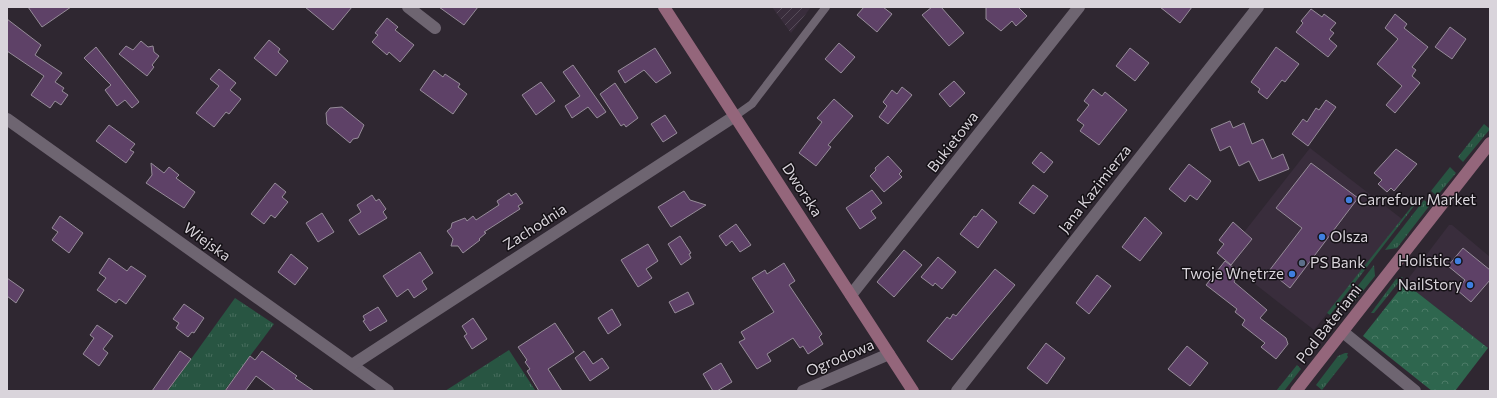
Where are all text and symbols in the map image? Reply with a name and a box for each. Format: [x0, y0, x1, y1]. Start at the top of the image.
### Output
street label: Bukietowa [923, 107, 982, 175]
street label: Jana Kazimierza [1054, 141, 1134, 236]
street label: Dworska [779, 159, 827, 220]
place label: Carrefour Market [1357, 190, 1476, 208]
marker: Carrefour Market [1344, 195, 1354, 205]
street label: Zachodnia [499, 199, 569, 253]
street label: Wiejska [181, 218, 235, 264]
place label: Olsza [1330, 227, 1368, 245]
marker: Olsza [1317, 232, 1327, 242]
place label: Holistic [1398, 251, 1450, 269]
place label: PS Bank [1310, 253, 1365, 271]
marker: Holistic [1453, 256, 1463, 266]
marker: PS Bank [1297, 258, 1307, 268]
place label: Twoje Wnętrze [1182, 264, 1284, 282]
marker: Twoje Wnętrze [1287, 269, 1297, 279]
place label: NailStory [1398, 275, 1462, 293]
street label: Pod Bateriami [1292, 280, 1365, 367]
marker: NailStory [1465, 280, 1475, 290]
street label: Ogrodowa [803, 335, 876, 379]

